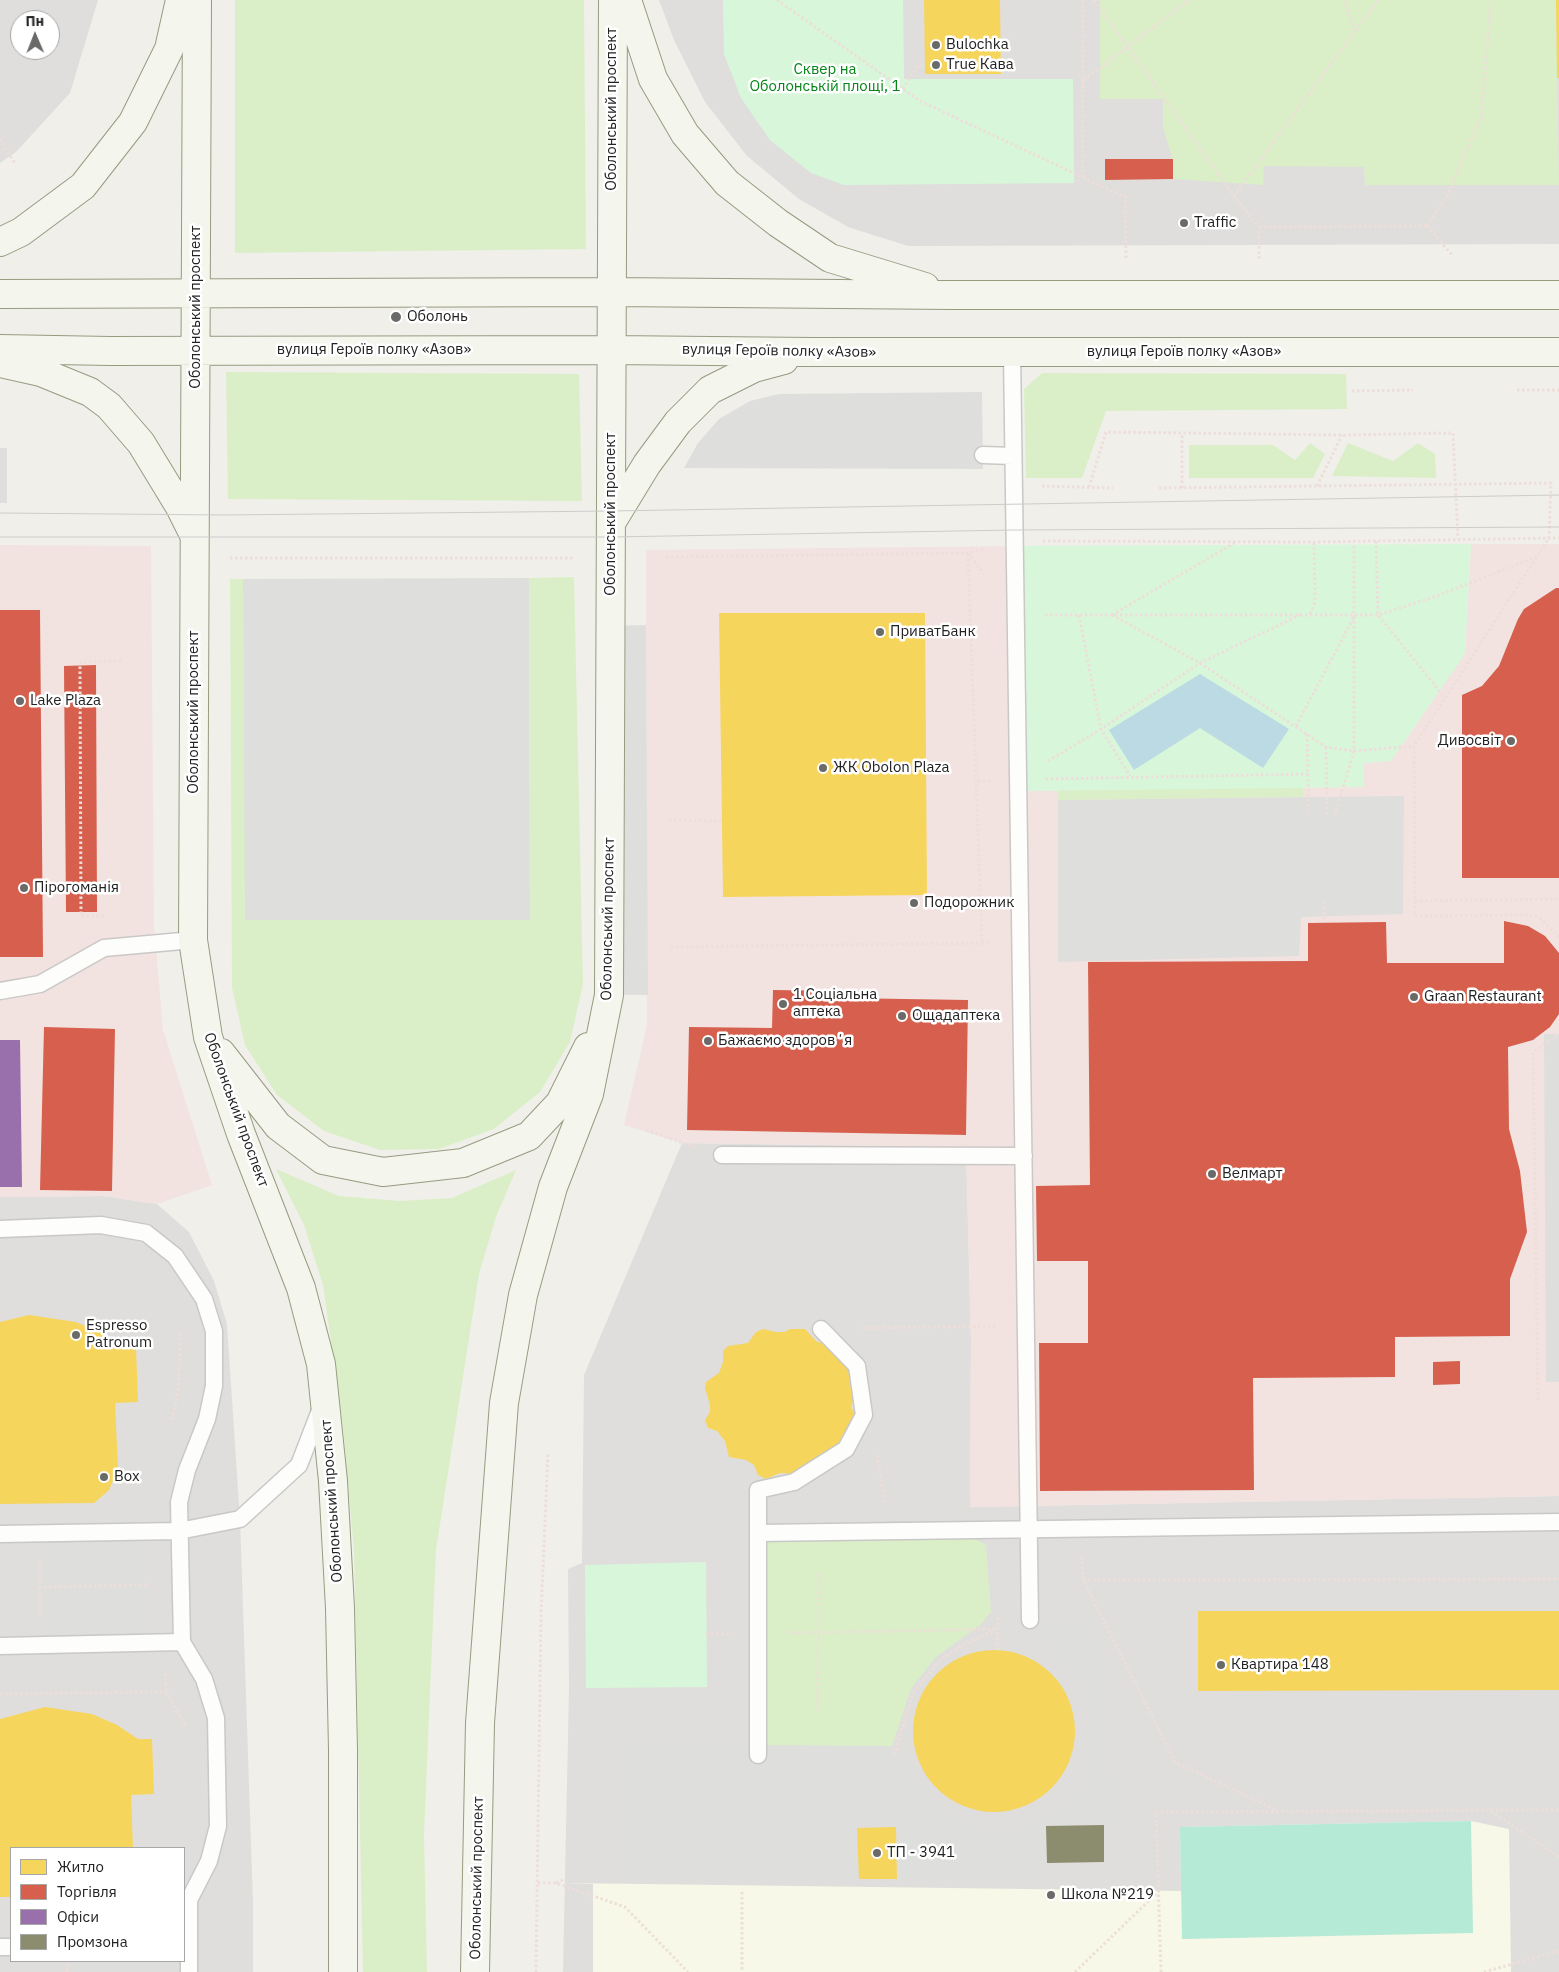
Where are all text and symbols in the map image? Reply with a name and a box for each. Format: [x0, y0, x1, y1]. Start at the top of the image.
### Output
north arrow [10, 10, 60, 60]
text: Пн [25, 12, 44, 30]
street label: Оболонський проспект [603, 27, 621, 191]
place label: Bulochka [946, 36, 1009, 54]
marker: Bulochka [930, 39, 942, 51]
place label: True Кава [946, 56, 1014, 74]
marker: True Кава [930, 59, 942, 71]
park label: Сквер на Оболонській площі, 1 [749, 61, 901, 96]
place label: Traffic [1194, 214, 1236, 232]
marker: Traffic [1178, 217, 1190, 229]
street label: Оболонський проспект [187, 225, 205, 389]
place label: Оболонь [407, 308, 468, 326]
marker: Оболонь [389, 310, 403, 324]
street label: вулиця Героїв полку «Азов» [682, 340, 876, 362]
street label: вулиця Героїв полку «Азов» [277, 341, 471, 359]
street label: вулиця Героїв полку «Азов» [1087, 343, 1281, 361]
street label: Оболонський проспект [602, 432, 620, 596]
place label: ПриватБанк [890, 623, 976, 641]
marker: ПриватБанк [874, 626, 886, 638]
street label: Оболонський проспект [185, 630, 203, 794]
place label: Lake Plaza [30, 692, 101, 710]
marker: Lake Plaza [14, 695, 26, 707]
place label: Дивосвіт [1438, 732, 1501, 750]
marker: Дивосвіт [1505, 735, 1517, 747]
place label: ЖК Obolon Plaza [833, 759, 950, 777]
marker: ЖК Obolon Plaza [817, 762, 829, 774]
street label: Оболонський проспект [598, 837, 618, 1001]
place label: Пірогоманія [34, 879, 119, 897]
marker: Пірогоманія [18, 882, 30, 894]
place label: Подорожник [924, 894, 1014, 912]
marker: Подорожник [908, 897, 920, 909]
place label: 1 Соціальна аптека [793, 986, 877, 1021]
place label: Graan Restaurant [1424, 988, 1542, 1006]
marker: Graan Restaurant [1408, 991, 1420, 1003]
marker: 1 Соціальна аптека [777, 998, 789, 1010]
place label: Ощадаптека [912, 1007, 1000, 1025]
marker: Ощадаптека [896, 1010, 908, 1022]
street label: Оболонський проспект [200, 1030, 272, 1190]
place label: Бажаємо здоровʼя [718, 1032, 852, 1050]
marker: Бажаємо здоровʼя [702, 1035, 714, 1047]
place label: Велмарт [1222, 1165, 1283, 1183]
marker: Велмарт [1206, 1168, 1218, 1180]
place label: Espresso Patronum [86, 1317, 152, 1352]
marker: Espresso Patronum [70, 1329, 82, 1341]
street label: Оболонський проспект [317, 1419, 347, 1583]
place label: Box [114, 1468, 140, 1486]
marker: Box [98, 1471, 110, 1483]
place label: Квартира 148 [1231, 1656, 1329, 1674]
marker: Квартира 148 [1215, 1659, 1227, 1671]
street label: Оболонський проспект [467, 1796, 487, 1960]
place label: ТП - 3941 [887, 1844, 955, 1862]
legend [10, 1847, 185, 1962]
marker: ТП - 3941 [871, 1847, 883, 1859]
text: Житло [57, 1857, 104, 1876]
text: Торгівля [57, 1882, 117, 1901]
place label: Школа №219 [1061, 1886, 1154, 1904]
marker: Школа №219 [1045, 1889, 1057, 1901]
text: Офіси [57, 1907, 99, 1926]
text: Промзона [57, 1932, 128, 1951]

